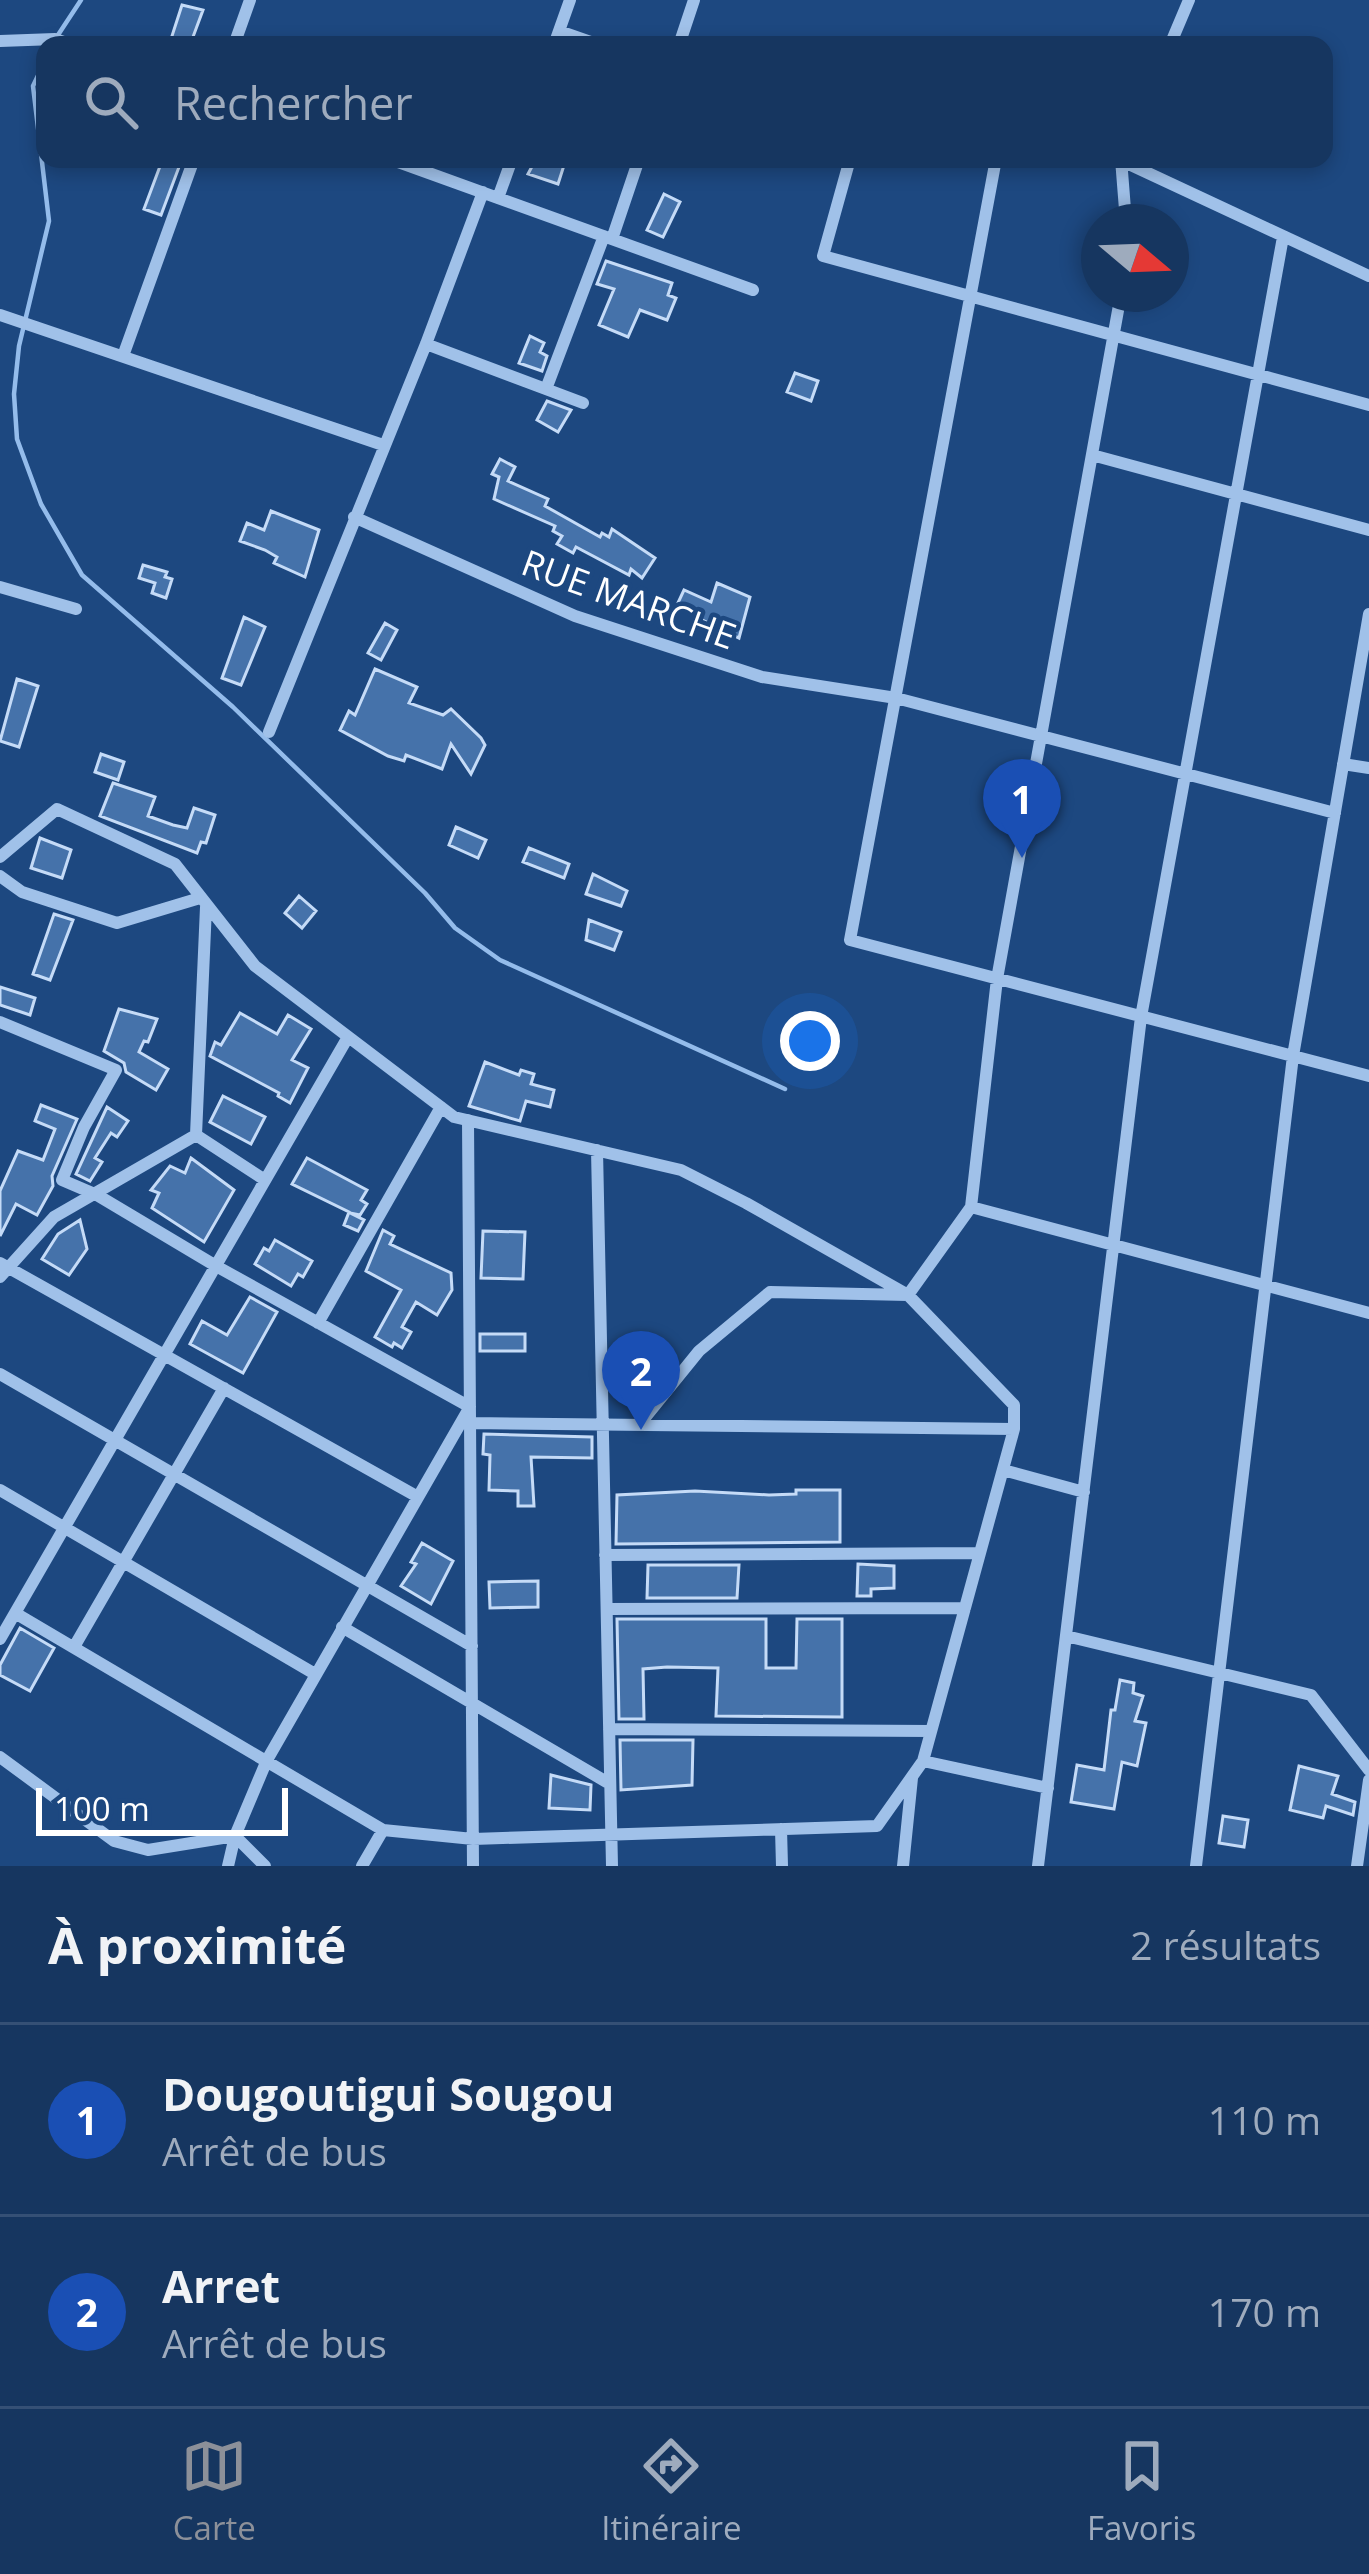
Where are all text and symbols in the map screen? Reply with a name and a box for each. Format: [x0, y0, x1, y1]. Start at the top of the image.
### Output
search box [36, 36, 1333, 168]
icon: search [78, 69, 144, 135]
text: Rechercher [174, 72, 413, 133]
north arrow [1081, 204, 1189, 312]
street label: RUE MARCHE [515, 538, 743, 660]
pin: 1 [983, 759, 1061, 858]
your location [780, 1011, 840, 1071]
pin: 2 [602, 1331, 680, 1430]
scale bar [36, 1782, 288, 1835]
text: 100 m [54, 1786, 150, 1831]
text: À proximité [48, 1909, 346, 1979]
text: 2 résultats [1130, 1918, 1321, 1971]
text: Dougoutigui Sougou [162, 2063, 614, 2124]
text: 1 [76, 2093, 98, 2146]
text: 110 m [1208, 2093, 1321, 2146]
text: Arrêt de bus [162, 2124, 387, 2177]
text: Arret [162, 2255, 280, 2316]
text: 2 [76, 2285, 98, 2338]
text: 170 m [1208, 2285, 1321, 2338]
text: Arrêt de bus [162, 2316, 387, 2369]
tab: Carte [173, 2433, 256, 2550]
tab: Itinéraire [601, 2433, 741, 2550]
tab: Favoris [1087, 2433, 1196, 2550]

